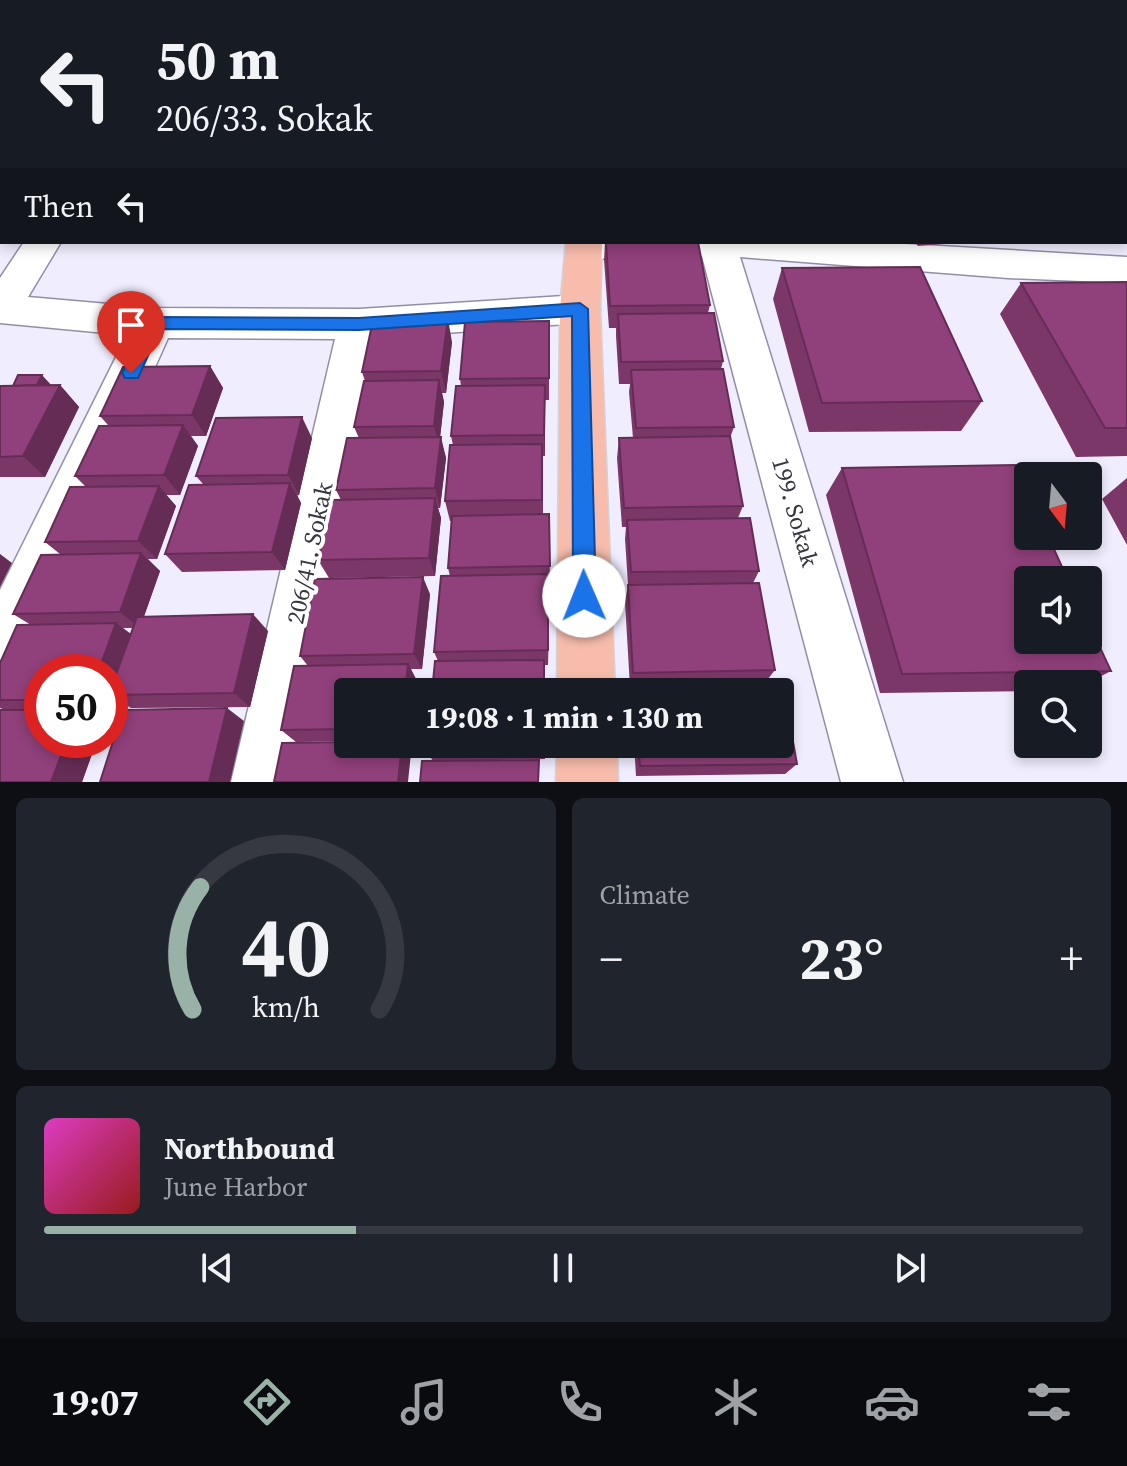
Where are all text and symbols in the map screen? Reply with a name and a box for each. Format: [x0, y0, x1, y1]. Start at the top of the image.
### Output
text: 50 m [156, 21, 279, 98]
icon: left [24, 32, 128, 136]
text: 206/33. Sokak [156, 94, 373, 143]
icon: left [110, 184, 154, 228]
text: Then [24, 186, 94, 227]
pin [97, 291, 165, 373]
icon: arrive [109, 303, 153, 347]
street label: 199. Sokak [764, 453, 827, 571]
north arrow [1014, 462, 1102, 550]
map controls [1014, 462, 1102, 758]
street label: 206/41. Sokak [278, 478, 341, 627]
position arrow [542, 554, 626, 638]
button: sound [1014, 566, 1102, 654]
speed limit sign: 50 [24, 654, 128, 758]
button: search [1014, 670, 1102, 758]
text: 19:08 · 1 min · 130 m [425, 697, 703, 738]
text: Climate [600, 877, 690, 913]
text: 40 [241, 890, 331, 1004]
text: 23° [799, 917, 884, 999]
text: − [600, 928, 623, 989]
text: + [1060, 928, 1083, 989]
text: km/h [252, 987, 320, 1027]
text: Northbound [164, 1128, 335, 1169]
text: June Harbor [164, 1169, 307, 1205]
icon: previous [195, 1246, 239, 1290]
icon: pause [541, 1246, 585, 1290]
icon: next [888, 1246, 932, 1290]
icon: directions [239, 1374, 295, 1430]
icon: music [396, 1374, 452, 1430]
icon: phone [552, 1374, 608, 1430]
icon: climate [708, 1374, 764, 1430]
icon: car [864, 1374, 920, 1430]
icon: filters [1021, 1374, 1077, 1430]
text: 19:07 [50, 1378, 139, 1427]

